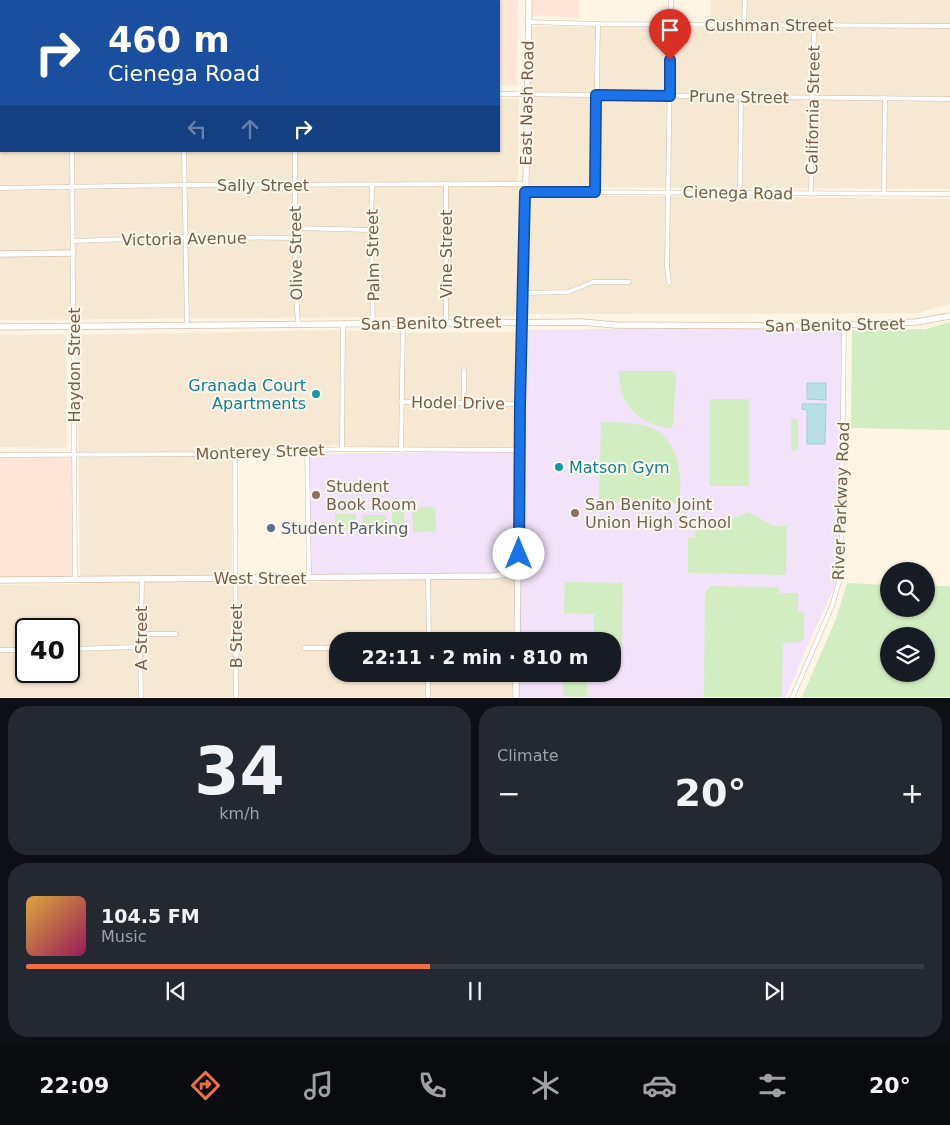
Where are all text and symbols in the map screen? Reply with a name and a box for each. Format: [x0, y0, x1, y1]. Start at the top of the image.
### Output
pin [649, 9, 691, 60]
icon: arrive [656, 16, 684, 44]
street label: Cushman Street [704, 16, 834, 35]
icon: right [25, 20, 90, 85]
text: 460 m [108, 20, 230, 60]
street label: East Nash Road [516, 40, 538, 166]
street label: California Street [802, 45, 824, 175]
text: Cienega Road [108, 61, 260, 86]
street label: Prune Street [689, 87, 789, 107]
icon: left [183, 115, 211, 143]
icon: ahead [236, 115, 264, 143]
icon: right [289, 115, 317, 143]
street label: Sally Street [217, 176, 309, 195]
street label: Cienega Road [683, 183, 793, 203]
street label: Olive Street [286, 206, 306, 300]
street label: Palm Street [363, 209, 383, 301]
street label: Vine Street [437, 210, 456, 298]
street label: Victoria Avenue [121, 228, 247, 250]
street label: Haydon Street [65, 307, 84, 423]
street label: San Benito Street [361, 312, 501, 334]
street label: San Benito Street [765, 314, 905, 336]
place label: Granada Court Apartments [188, 376, 306, 413]
marker: Granada Court Apartments [310, 388, 322, 400]
street label: Hodel Drive [411, 393, 505, 413]
street label: River Parkway Road [829, 421, 853, 581]
street label: Monterey Street [195, 440, 325, 464]
place label: Matson Gym [569, 458, 670, 477]
marker: Matson Gym [553, 461, 565, 473]
place label: Student Book Room [326, 477, 416, 514]
marker: Student Book Room [310, 489, 322, 501]
place label: San Benito Joint Union High School [585, 495, 731, 532]
marker: San Benito Joint Union High School [569, 507, 581, 519]
place label: Student Parking [281, 519, 408, 538]
marker: Student Parking [265, 522, 277, 534]
position arrow [492, 527, 544, 579]
map controls [880, 562, 935, 682]
button: search [880, 562, 935, 617]
street label: West Street [213, 569, 307, 588]
street label: B Street [227, 604, 246, 668]
street label: A Street [132, 606, 151, 670]
speed limit sign: 40 [15, 618, 80, 683]
button: layers [880, 627, 935, 682]
text: 22:11 · 2 min · 810 m [361, 646, 589, 668]
text: 34 [194, 734, 285, 809]
text: Climate [497, 746, 559, 765]
text: 20° [675, 771, 746, 815]
text: − [497, 777, 520, 810]
text: + [901, 777, 924, 810]
text: km/h [219, 804, 260, 823]
text: 104.5 FM [101, 905, 200, 927]
text: Music [101, 927, 147, 946]
icon: previous [162, 977, 190, 1005]
icon: pause [461, 977, 489, 1005]
icon: next [760, 977, 788, 1005]
icon: directions [188, 1068, 223, 1103]
icon: music [301, 1068, 336, 1103]
icon: phone [415, 1068, 450, 1103]
icon: climate [528, 1068, 563, 1103]
icon: car [642, 1068, 677, 1103]
icon: filters [755, 1068, 790, 1103]
text: 22:09 [39, 1073, 109, 1098]
text: 20° [869, 1073, 911, 1098]

